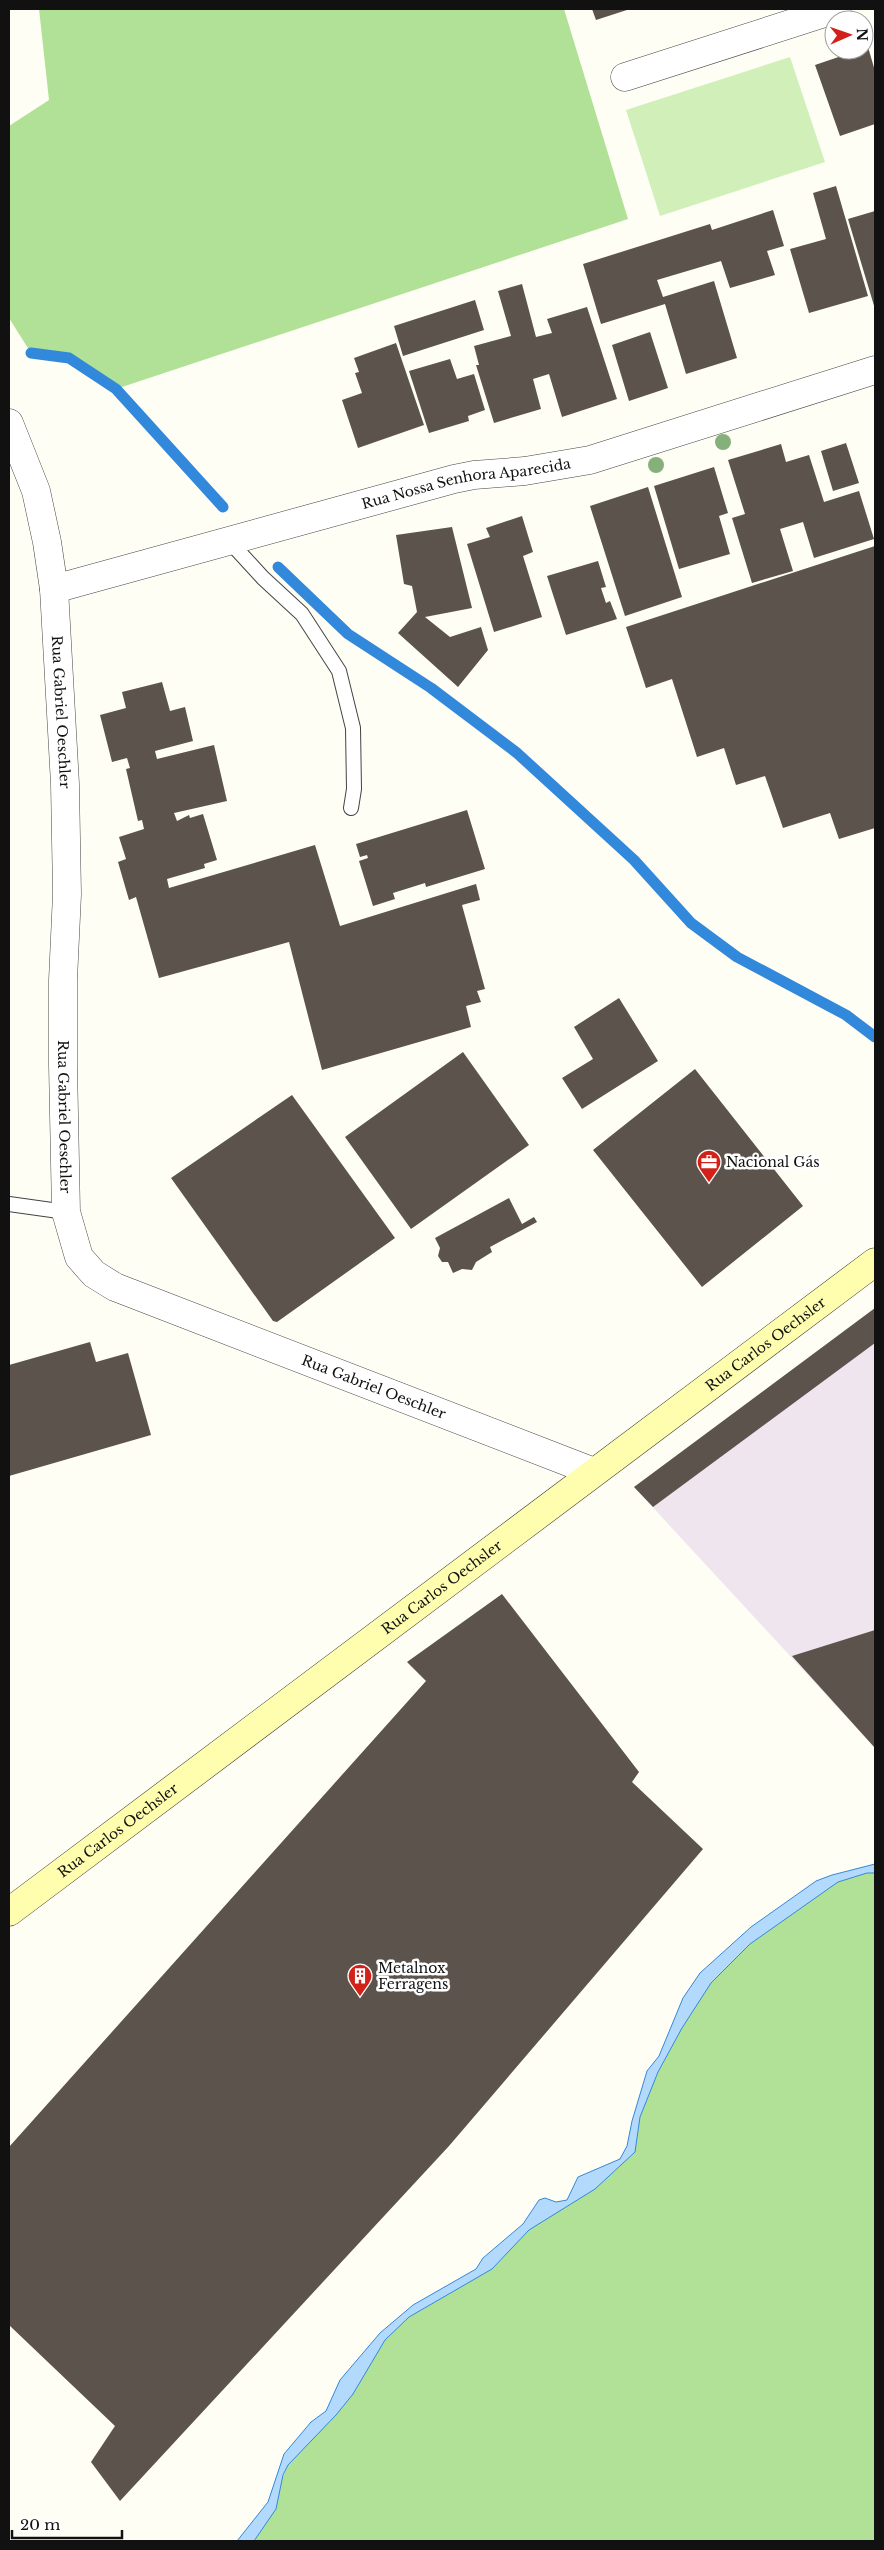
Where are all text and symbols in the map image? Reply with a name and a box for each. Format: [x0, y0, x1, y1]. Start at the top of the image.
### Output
north arrow [824, 10, 874, 60]
text: N [853, 28, 871, 41]
street label: Rua Nossa Senhora Aparecida [360, 454, 572, 513]
street label: Rua Gabriel Oeschler [48, 635, 74, 789]
street label: Rua Gabriel Oeschler [54, 1040, 75, 1194]
office icon: Nacional Gás [696, 1149, 722, 1183]
place label: Nacional Gás [726, 1153, 820, 1171]
street label: Rua Carlos Oechsler [702, 1293, 830, 1395]
street label: Rua Gabriel Oeschler [299, 1351, 449, 1423]
street label: Rua Carlos Oechsler [378, 1536, 506, 1638]
street label: Rua Carlos Oechsler [54, 1779, 182, 1881]
place label: Metalnox Ferragens [378, 1959, 448, 1993]
building icon: Metalnox Ferragens [347, 1963, 373, 1997]
scale bar [12, 2508, 122, 2540]
text: 20 m [20, 2515, 60, 2534]

